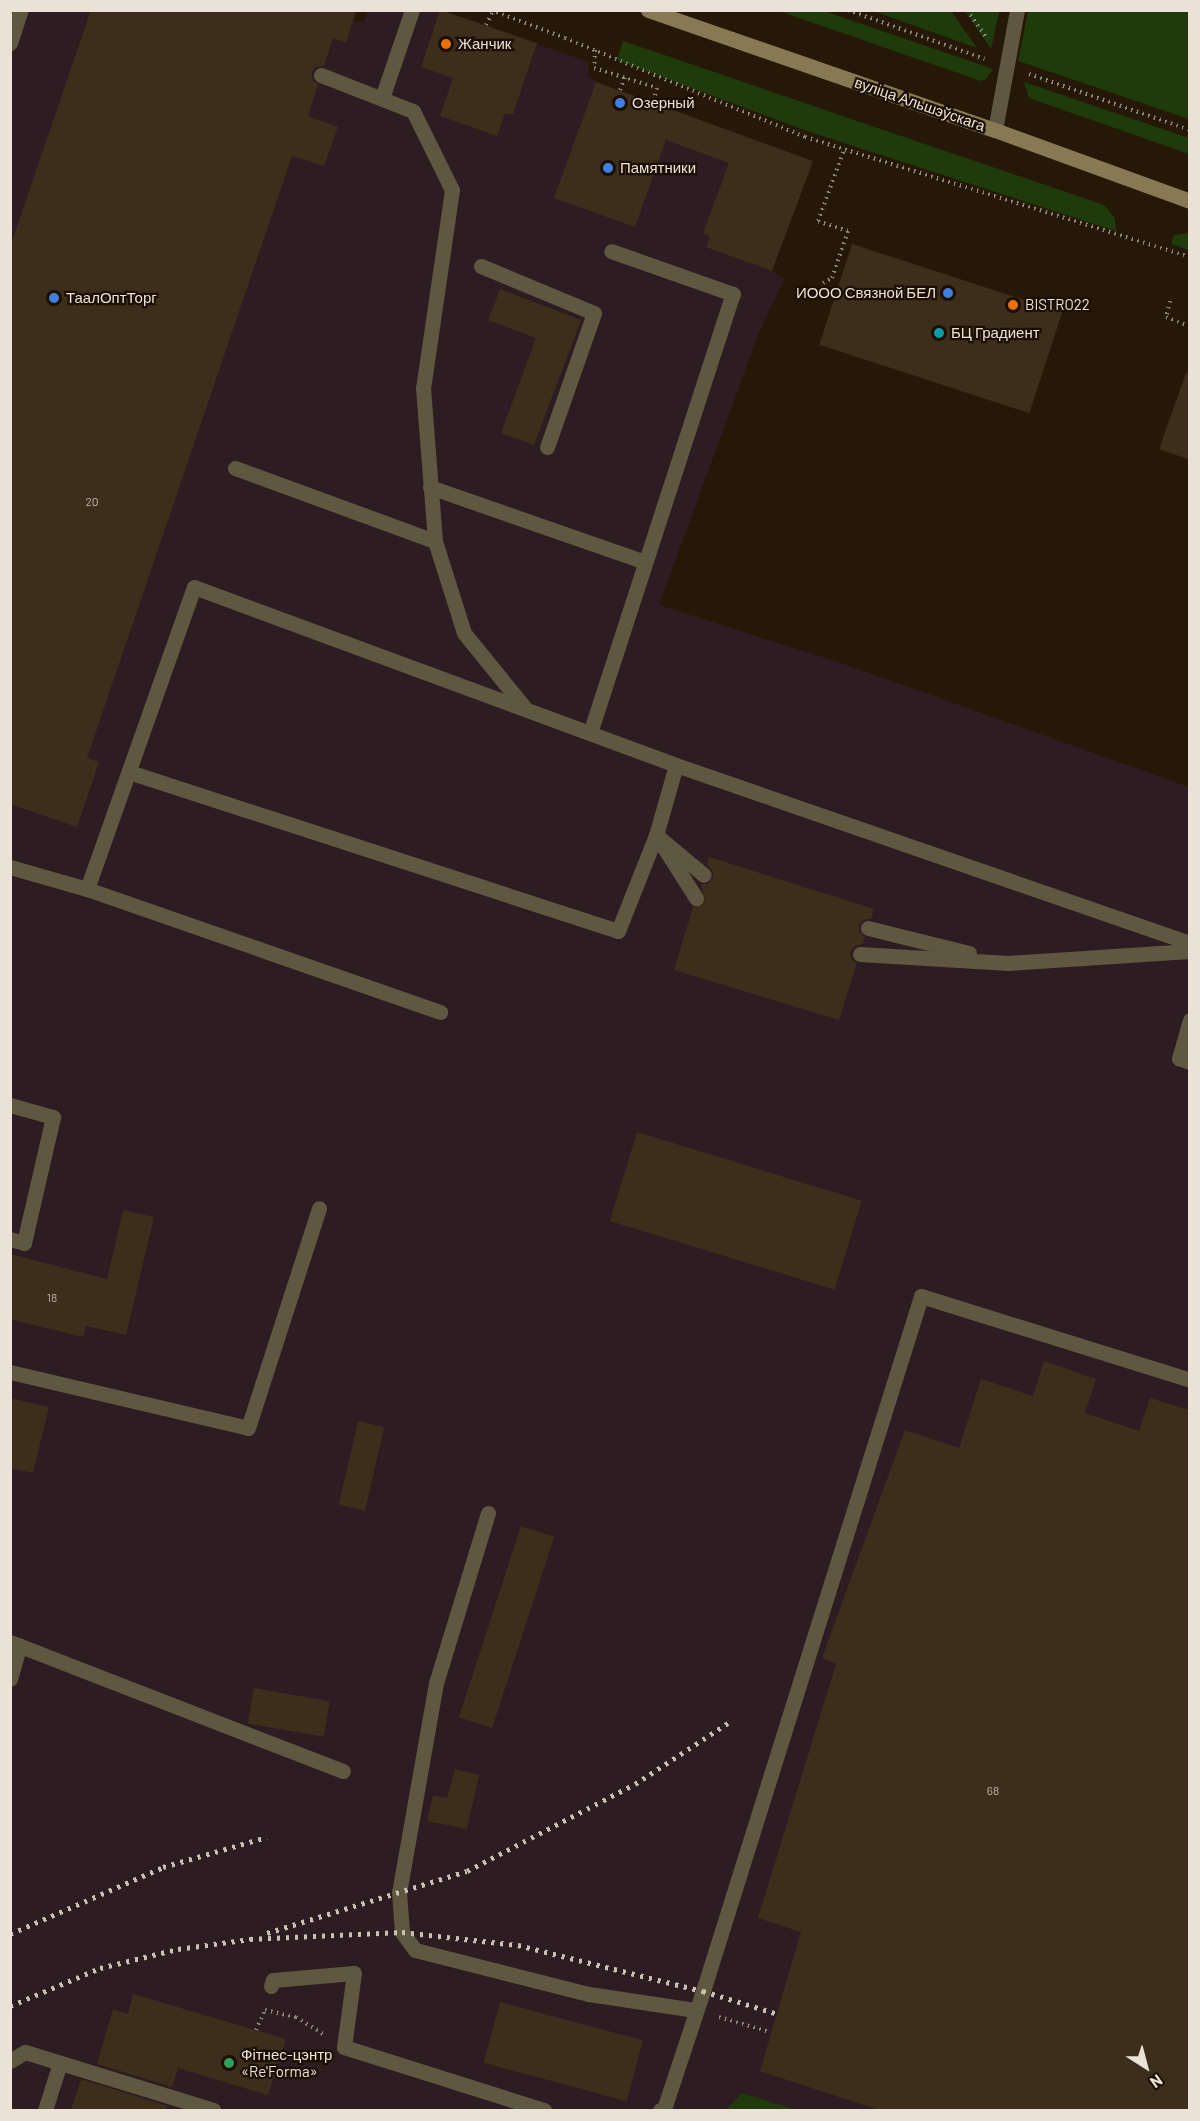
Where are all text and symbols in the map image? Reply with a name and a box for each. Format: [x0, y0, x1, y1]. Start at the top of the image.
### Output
place label: Жанчик [458, 35, 511, 53]
marker: Жанчик [439, 37, 453, 51]
street label: вуліца Альшэўскага [852, 73, 988, 135]
place label: Озерный [632, 94, 695, 112]
marker: Озерный [613, 96, 627, 110]
place label: Памятники [620, 159, 696, 177]
marker: Памятники [601, 161, 615, 175]
place label: ИООО Связной БЕЛ [796, 284, 936, 302]
marker: ИООО Связной БЕЛ [941, 286, 955, 300]
place label: ТаалОптТорг [66, 289, 157, 307]
marker: ТаалОптТорг [47, 291, 61, 305]
place label: BISTRO22 [1025, 296, 1090, 314]
marker: BISTRO22 [1006, 298, 1020, 312]
place label: БЦ Градиент [951, 324, 1040, 342]
marker: БЦ Градиент [932, 326, 946, 340]
house number: 20 [85, 495, 99, 509]
house number: 18 [47, 1291, 57, 1305]
house number: 68 [987, 1784, 999, 1798]
north arrow [1116, 2037, 1176, 2097]
place label: Фітнес-цэнтр «Re'Forma» [241, 2045, 332, 2080]
marker: Фітнес-цэнтр «Re'Forma» [222, 2056, 236, 2070]
text: N [1147, 2071, 1167, 2093]

